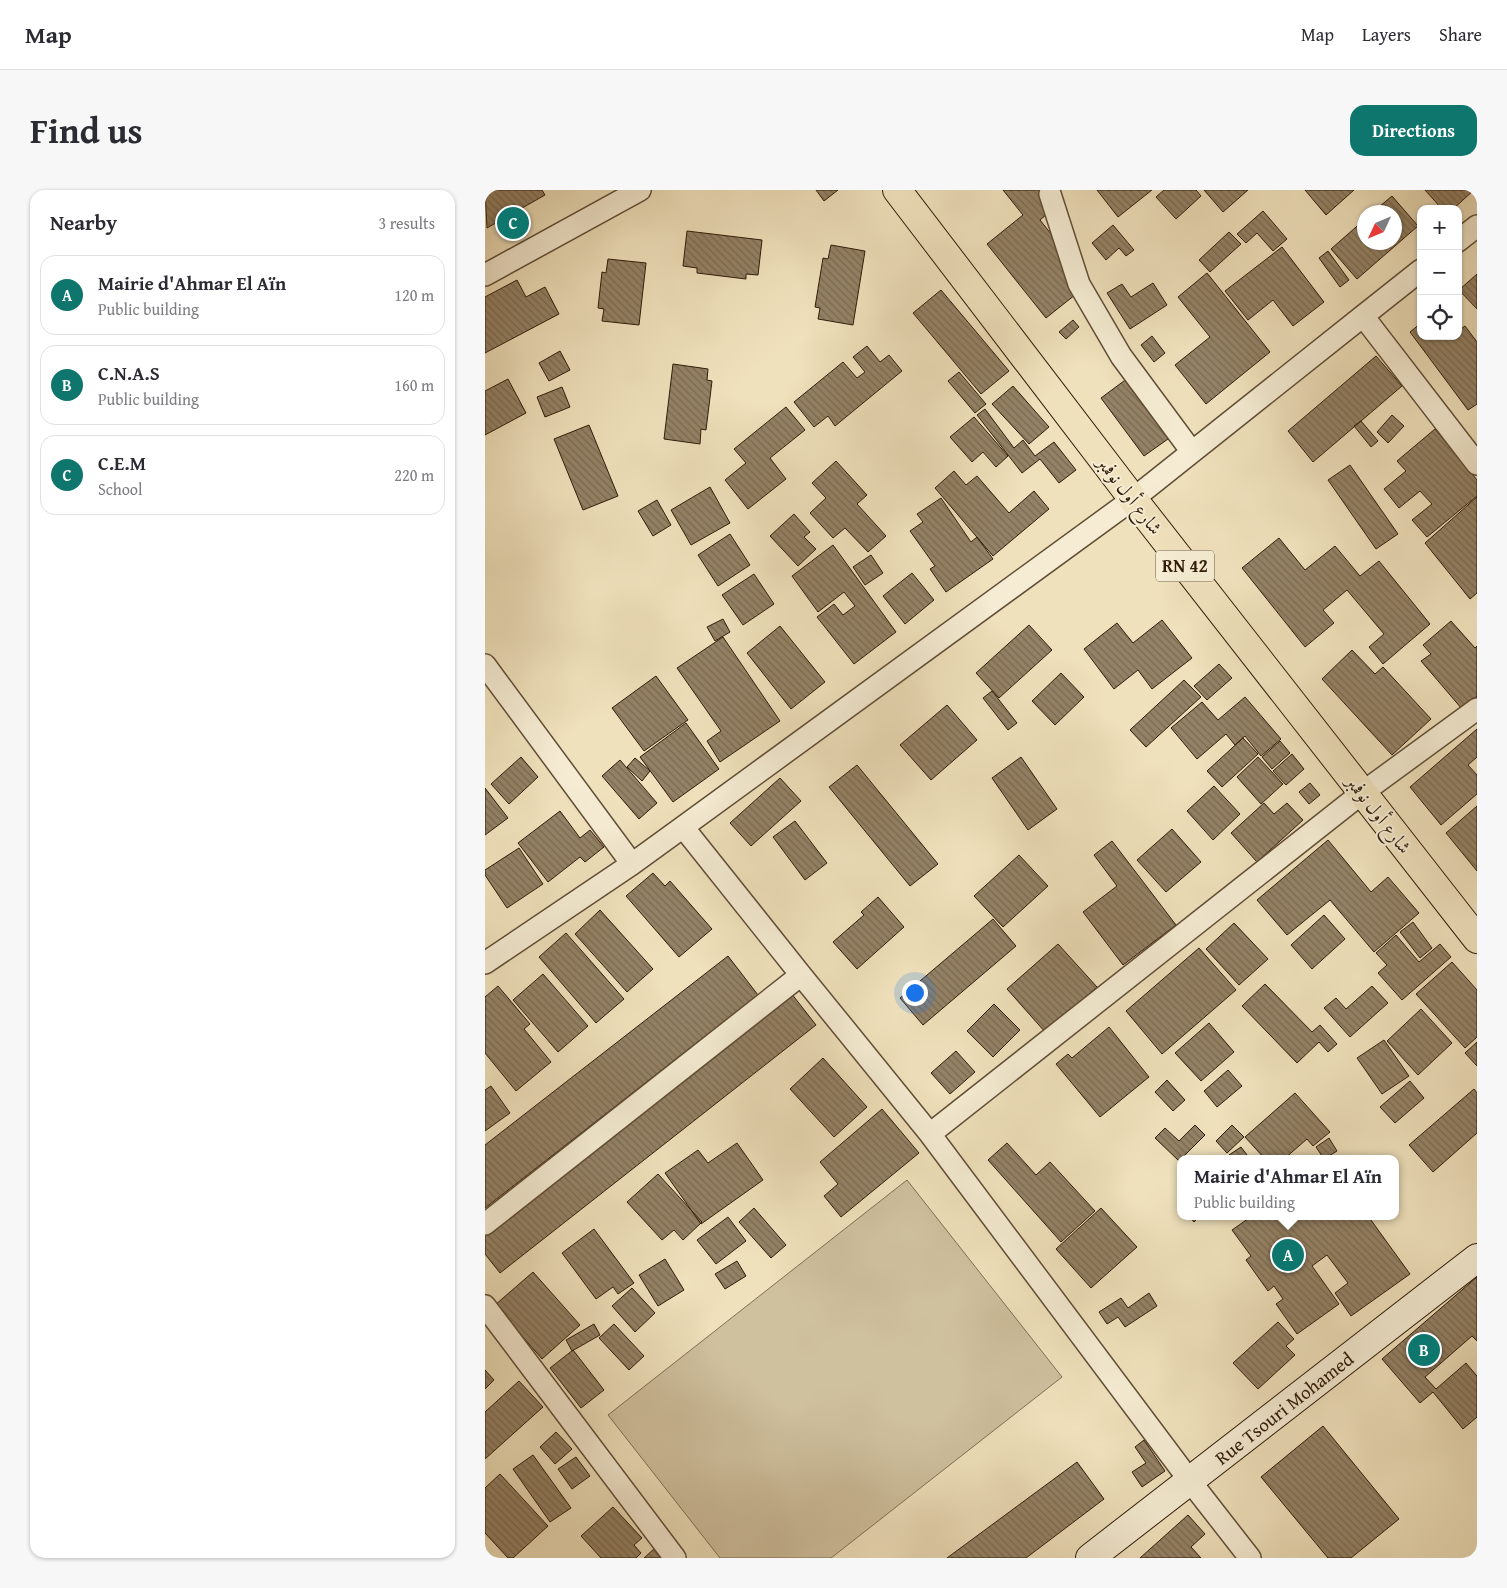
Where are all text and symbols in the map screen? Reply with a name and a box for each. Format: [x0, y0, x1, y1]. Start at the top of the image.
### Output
text: Map [25, 17, 72, 52]
text: Map [1301, 21, 1334, 48]
text: Layers [1362, 21, 1411, 48]
text: Share [1439, 21, 1482, 48]
text: Find us [30, 105, 143, 156]
button: Directions [1350, 105, 1477, 156]
pin: C [497, 204, 529, 242]
north arrow [1357, 205, 1402, 250]
map controls [1417, 205, 1462, 340]
button: + [1417, 205, 1462, 250]
text: Nearby [50, 207, 117, 238]
text: 3 results [378, 211, 435, 235]
button: − [1417, 250, 1462, 295]
text: Mairie d'Ahmar El Aïn [98, 269, 286, 297]
text: A [62, 283, 72, 307]
text: 120 m [394, 283, 434, 307]
button: locate [1417, 295, 1462, 340]
text: Public building [98, 297, 199, 321]
text: C.N.A.S [98, 359, 160, 387]
text: B [62, 373, 72, 397]
text: 160 m [394, 373, 434, 397]
text: Public building [98, 387, 199, 411]
street label: شارع أول نوفمبر [1088, 448, 1170, 541]
text: C.E.M [98, 449, 146, 477]
text: C [62, 463, 72, 487]
text: 220 m [394, 463, 434, 487]
text: School [98, 477, 142, 501]
road number: RN 42 [1156, 551, 1214, 582]
street label: شارع أول نوفمبر [1337, 767, 1419, 860]
your location [902, 980, 928, 1006]
popup [1177, 1155, 1399, 1220]
text: Mairie d'Ahmar El Aïn [1194, 1162, 1382, 1190]
text: Public building [1194, 1190, 1295, 1214]
pin: A [1272, 1236, 1304, 1274]
pin: B [1408, 1331, 1440, 1369]
street label: Rue Tsouri Mohamed [1209, 1344, 1360, 1471]

